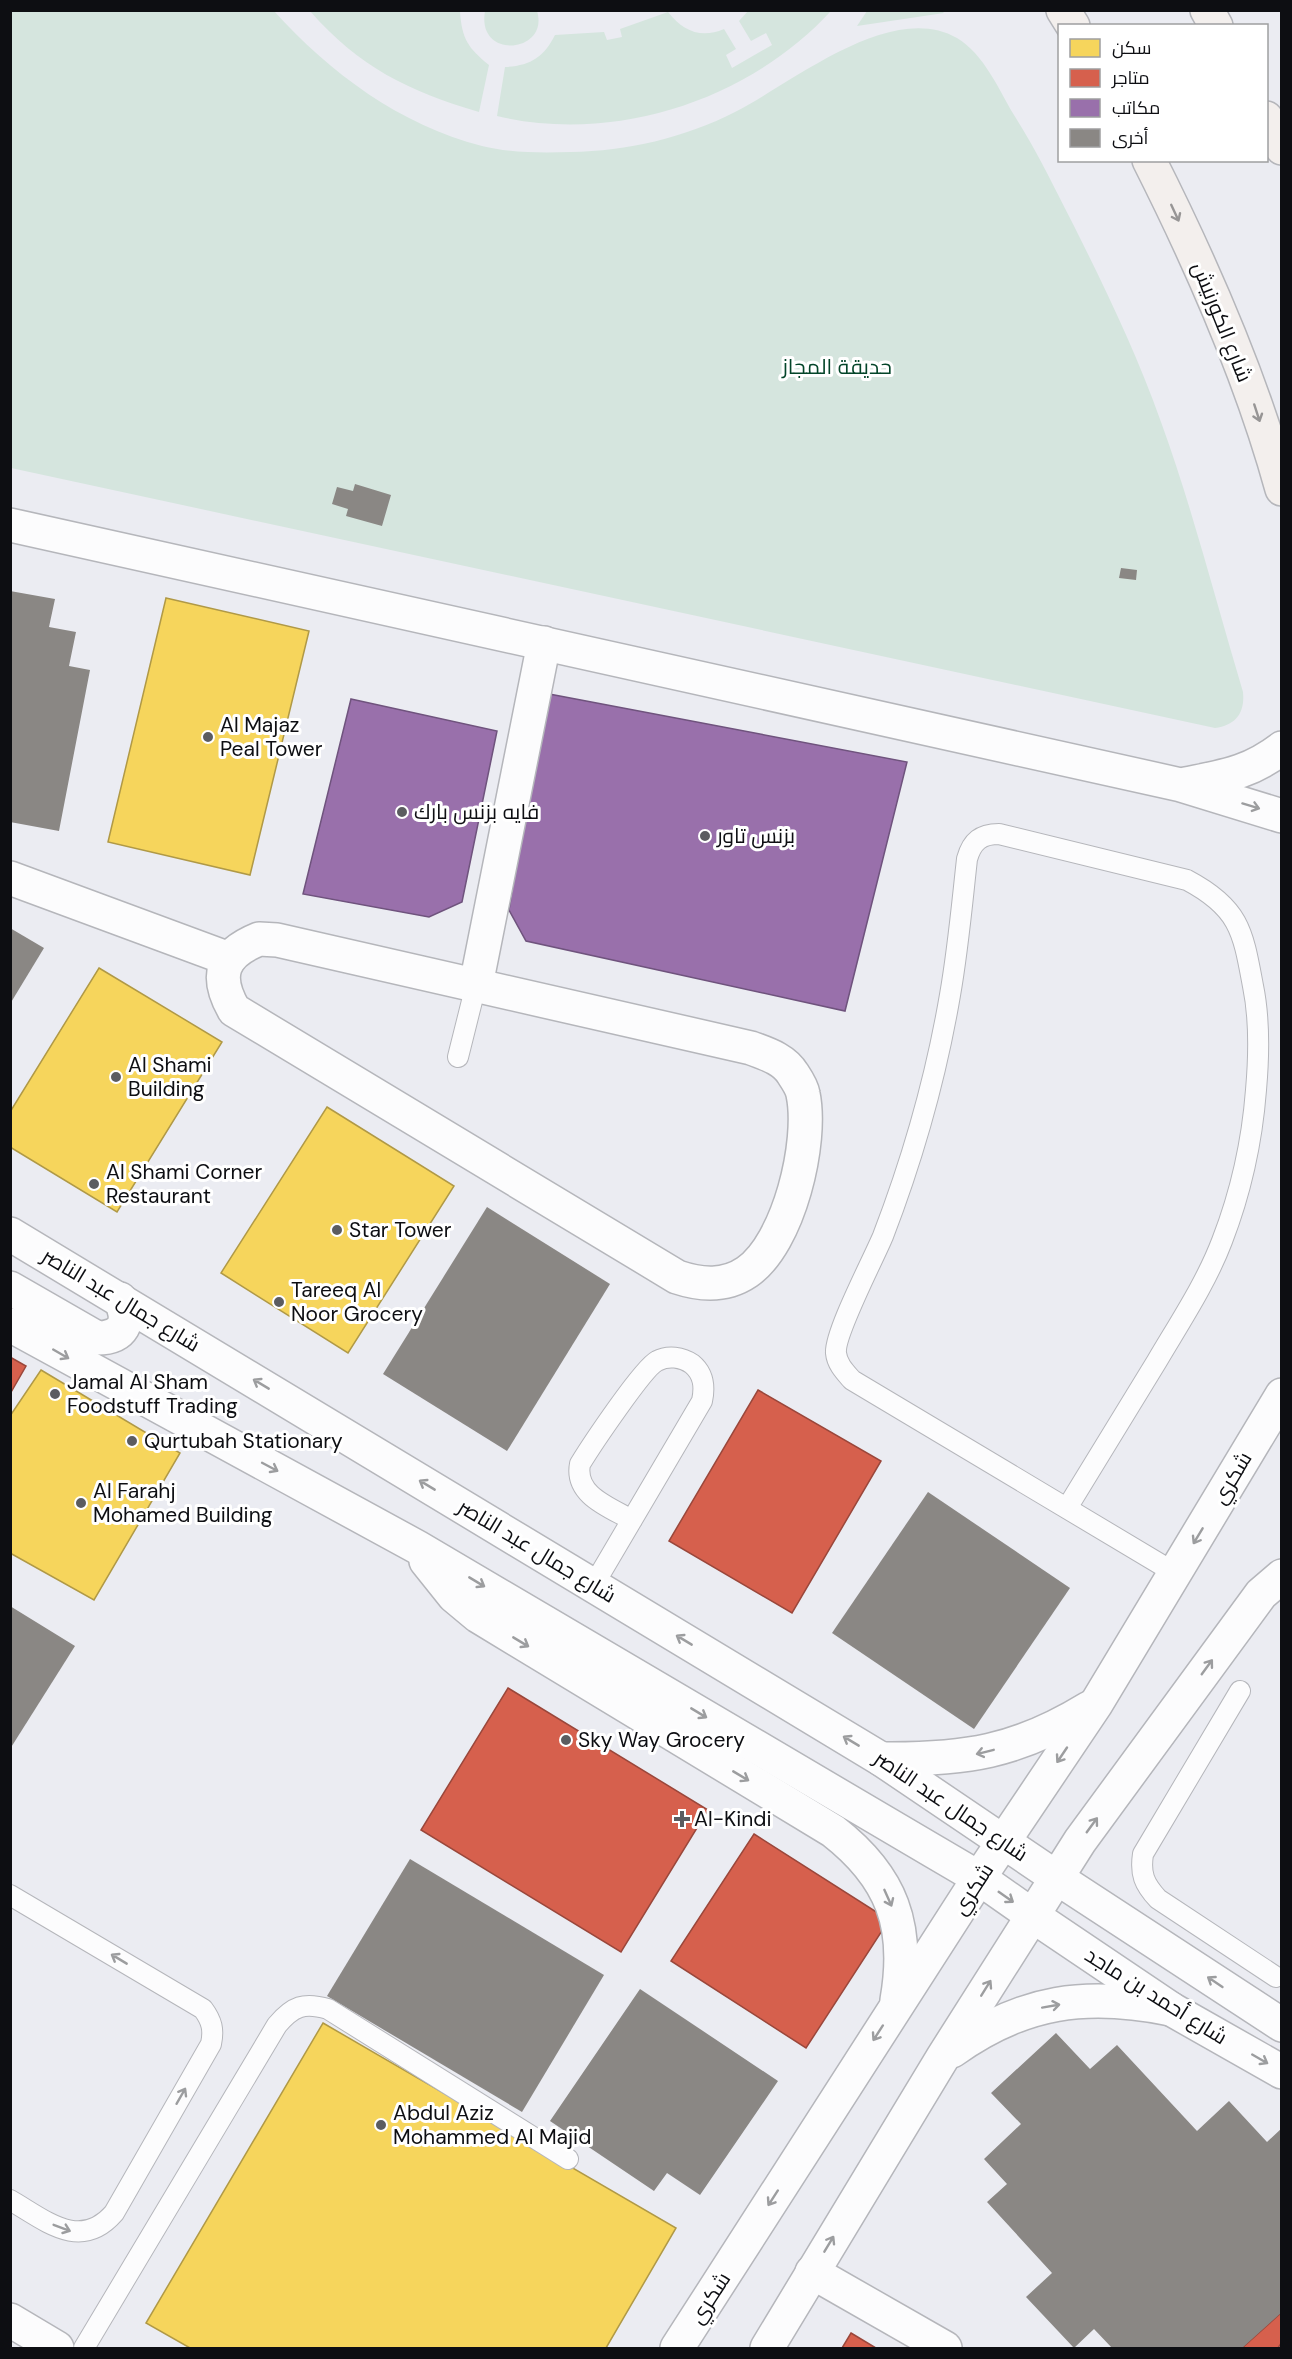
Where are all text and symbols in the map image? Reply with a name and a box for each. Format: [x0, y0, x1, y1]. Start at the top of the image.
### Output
legend [1058, 24, 1268, 162]
text: سكن [1112, 36, 1151, 60]
text: متاجر [1111, 66, 1150, 90]
text: مكاتب [1112, 96, 1160, 120]
text: أخرى [1112, 126, 1149, 150]
one-way arrow [1170, 203, 1182, 221]
street label: شارع الكورنيش [1185, 258, 1259, 386]
park label: حديقة المجاز [781, 353, 892, 381]
one-way arrow [1252, 403, 1263, 422]
place label: Al Majaz Peal Tower [220, 711, 323, 763]
marker: Al Majaz Peal Tower [201, 730, 215, 744]
place label: فايه بزنس بارك [414, 798, 539, 826]
one-way arrow [1241, 802, 1260, 813]
marker: فايه بزنس بارك [395, 805, 409, 819]
place label: بزنس تاور [716, 822, 795, 850]
marker: بزنس تاور [698, 829, 712, 843]
place label: Al Shami Building [128, 1051, 212, 1103]
marker: Al Shami Building [109, 1070, 123, 1084]
place label: Al Shami Corner Restaurant [106, 1158, 262, 1210]
marker: Al Shami Corner Restaurant [87, 1177, 101, 1191]
place label: Star Tower [349, 1216, 452, 1244]
marker: Star Tower [330, 1223, 344, 1237]
street label: شارع جمال عبد الناصر [36, 1241, 205, 1358]
place label: Tareeq Al Noor Grocery [291, 1276, 423, 1328]
marker: Tareeq Al Noor Grocery [272, 1295, 286, 1309]
one-way arrow [52, 1348, 69, 1360]
place label: Jamal Al Sham Foodstuff Trading [67, 1368, 238, 1420]
one-way arrow [253, 1378, 270, 1390]
marker: Jamal Al Sham Foodstuff Trading [48, 1387, 62, 1401]
place label: Qurtubah Stationary [144, 1427, 343, 1455]
marker: Qurtubah Stationary [125, 1434, 139, 1448]
street label: شكري [1205, 1447, 1260, 1510]
one-way arrow [260, 1462, 278, 1473]
place label: Al Farahj Mohamed Building [93, 1477, 273, 1529]
one-way arrow [419, 1479, 436, 1491]
street label: شارع جمال عبد الناصر [452, 1492, 621, 1609]
marker: Al Farahj Mohamed Building [74, 1496, 88, 1510]
one-way arrow [1191, 1527, 1203, 1544]
one-way arrow [468, 1576, 485, 1588]
one-way arrow [676, 1634, 693, 1646]
one-way arrow [512, 1636, 529, 1648]
one-way arrow [1201, 1660, 1213, 1676]
one-way arrow [690, 1707, 707, 1719]
place label: Sky Way Grocery [578, 1726, 745, 1754]
marker: Sky Way Grocery [559, 1733, 573, 1747]
one-way arrow [843, 1734, 860, 1746]
street label: شارع جمال عبد الناصر [868, 1744, 1033, 1868]
one-way arrow [976, 1746, 995, 1758]
one-way arrow [1056, 1746, 1068, 1763]
one-way arrow [732, 1770, 749, 1782]
place label: Al-Kindi [694, 1805, 772, 1833]
marker: Al-Kindi [675, 1812, 689, 1826]
one-way arrow [1086, 1817, 1099, 1833]
street label: شكري [946, 1858, 1002, 1921]
one-way arrow [883, 1888, 894, 1906]
one-way arrow [997, 1891, 1013, 1903]
street label: شارع أحمد بن ماجد [1079, 1941, 1233, 2051]
one-way arrow [111, 1953, 128, 1965]
one-way arrow [1206, 1976, 1223, 1989]
one-way arrow [980, 1980, 992, 1997]
one-way arrow [1041, 2000, 1061, 2011]
one-way arrow [872, 2024, 884, 2041]
one-way arrow [1250, 2054, 1268, 2065]
one-way arrow [176, 2088, 188, 2105]
place label: Abdul Aziz Mohammed Al Majid [393, 2099, 591, 2151]
marker: Abdul Aziz Mohammed Al Majid [374, 2118, 388, 2132]
one-way arrow [767, 2189, 779, 2206]
one-way arrow [52, 2223, 70, 2234]
one-way arrow [824, 2236, 836, 2253]
street label: شكري [683, 2267, 739, 2330]

